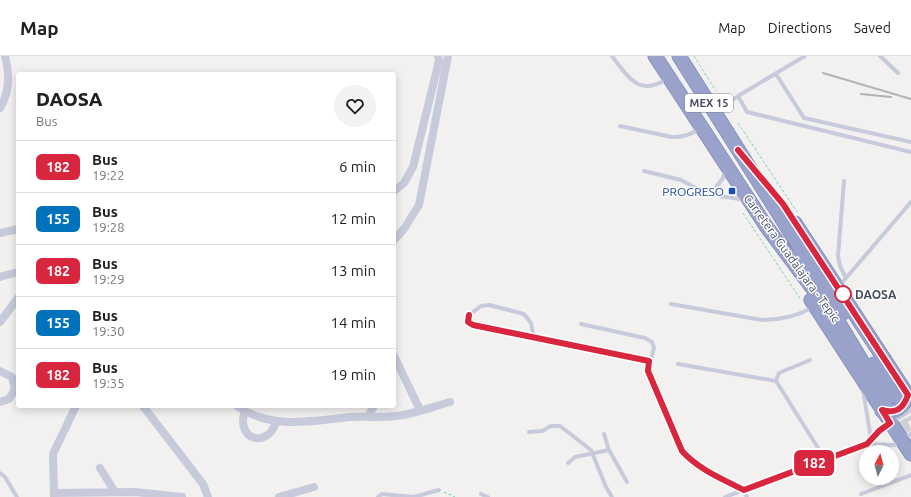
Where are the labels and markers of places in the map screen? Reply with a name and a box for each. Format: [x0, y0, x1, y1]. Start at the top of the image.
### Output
place label: PROGRESO [662, 185, 724, 198]
marker: PROGRESO [727, 186, 737, 196]
marker: DAOSA [834, 285, 852, 303]
place label: DAOSA [855, 288, 897, 301]

